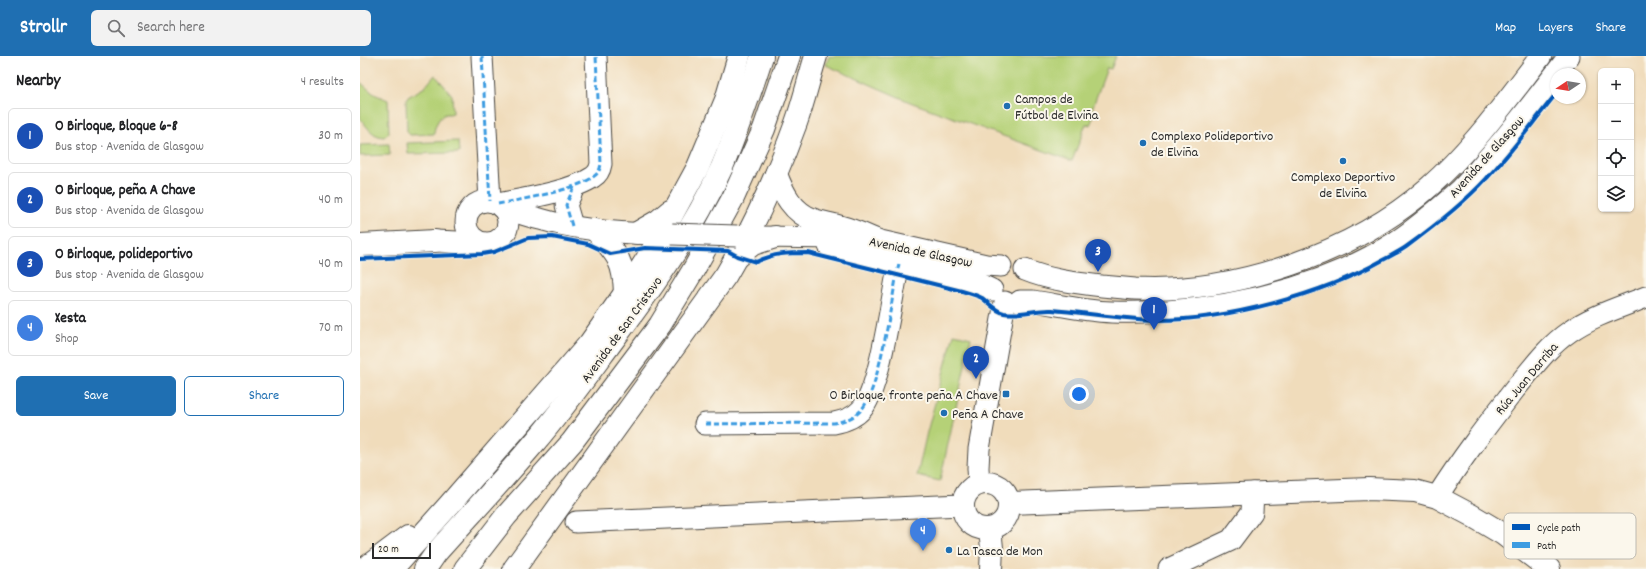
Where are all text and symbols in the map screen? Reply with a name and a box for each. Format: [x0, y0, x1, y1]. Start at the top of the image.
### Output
search box [91, 10, 371, 46]
text: Strollr [20, 15, 67, 42]
icon: search [105, 17, 127, 39]
text: Search here [137, 17, 205, 39]
text: Map [1495, 18, 1516, 38]
text: Layers [1538, 18, 1573, 38]
text: Share [1595, 18, 1626, 38]
north arrow [1550, 68, 1586, 104]
map controls [1598, 68, 1634, 212]
button: + [1598, 68, 1634, 104]
text: Nearby [16, 70, 60, 94]
text: 4 results [301, 73, 344, 92]
place label: Campos de Fútbol de Elviña [1015, 90, 1099, 126]
marker: Campos de Fútbol de Elviña [1002, 101, 1012, 111]
button: − [1598, 104, 1634, 140]
street label: Avenida de Glasgow [1445, 112, 1530, 203]
text: O Birloque, Bloque 6-8 [55, 116, 178, 138]
text: 1 [29, 127, 31, 146]
text: 30 m [318, 127, 343, 146]
place label: Complexo Polideportivo de Elviña [1151, 127, 1273, 163]
text: Bus stop · Avenida de Glasgow [55, 138, 204, 157]
marker: Complexo Polideportivo de Elviña [1138, 138, 1148, 148]
button: locate [1598, 140, 1634, 176]
marker: Complexo Deportivo de Elviña [1338, 156, 1348, 166]
place label: Complexo Deportivo de Elviña [1291, 168, 1395, 204]
button: layers [1598, 176, 1634, 212]
text: O Birloque, peña A Chave [55, 180, 195, 202]
text: 2 [27, 191, 33, 210]
text: 40 m [319, 191, 343, 210]
text: Bus stop · Avenida de Glasgow [55, 202, 204, 221]
street label: Avenida de Glasgow [867, 232, 974, 274]
pin: 3 [1085, 239, 1111, 272]
text: O Birloque, polideportivo [55, 244, 193, 266]
text: 3 [27, 255, 33, 274]
text: 40 m [319, 255, 343, 274]
text: Bus stop · Avenida de Glasgow [55, 266, 204, 285]
street label: Avenida de San Cristovo [577, 273, 668, 388]
pin: 1 [1141, 297, 1167, 330]
text: Xesta [55, 308, 86, 330]
text: 4 [27, 319, 33, 338]
text: 70 m [319, 319, 343, 338]
text: Shop [55, 330, 78, 349]
street label: Rúa Juan Darriba [1491, 338, 1564, 420]
pin: 2 [963, 346, 989, 379]
button: Save [16, 376, 176, 416]
button: Share [184, 376, 344, 416]
your location [1069, 384, 1089, 404]
place label: O Birloque, fronte peña A Chave [830, 386, 998, 406]
marker: O Birloque, fronte peña A Chave [1001, 389, 1011, 399]
place label: Peña A Chave [952, 405, 1024, 425]
marker: Peña A Chave [939, 408, 949, 418]
legend [1504, 513, 1636, 559]
pin: 4 [910, 518, 936, 551]
text: Cycle path [1537, 521, 1581, 537]
text: Path [1537, 539, 1556, 555]
scale bar [372, 541, 431, 560]
text: 20 m [378, 542, 399, 558]
place label: La Tasca de Mon [957, 542, 1043, 562]
marker: La Tasca de Mon [944, 545, 954, 555]

